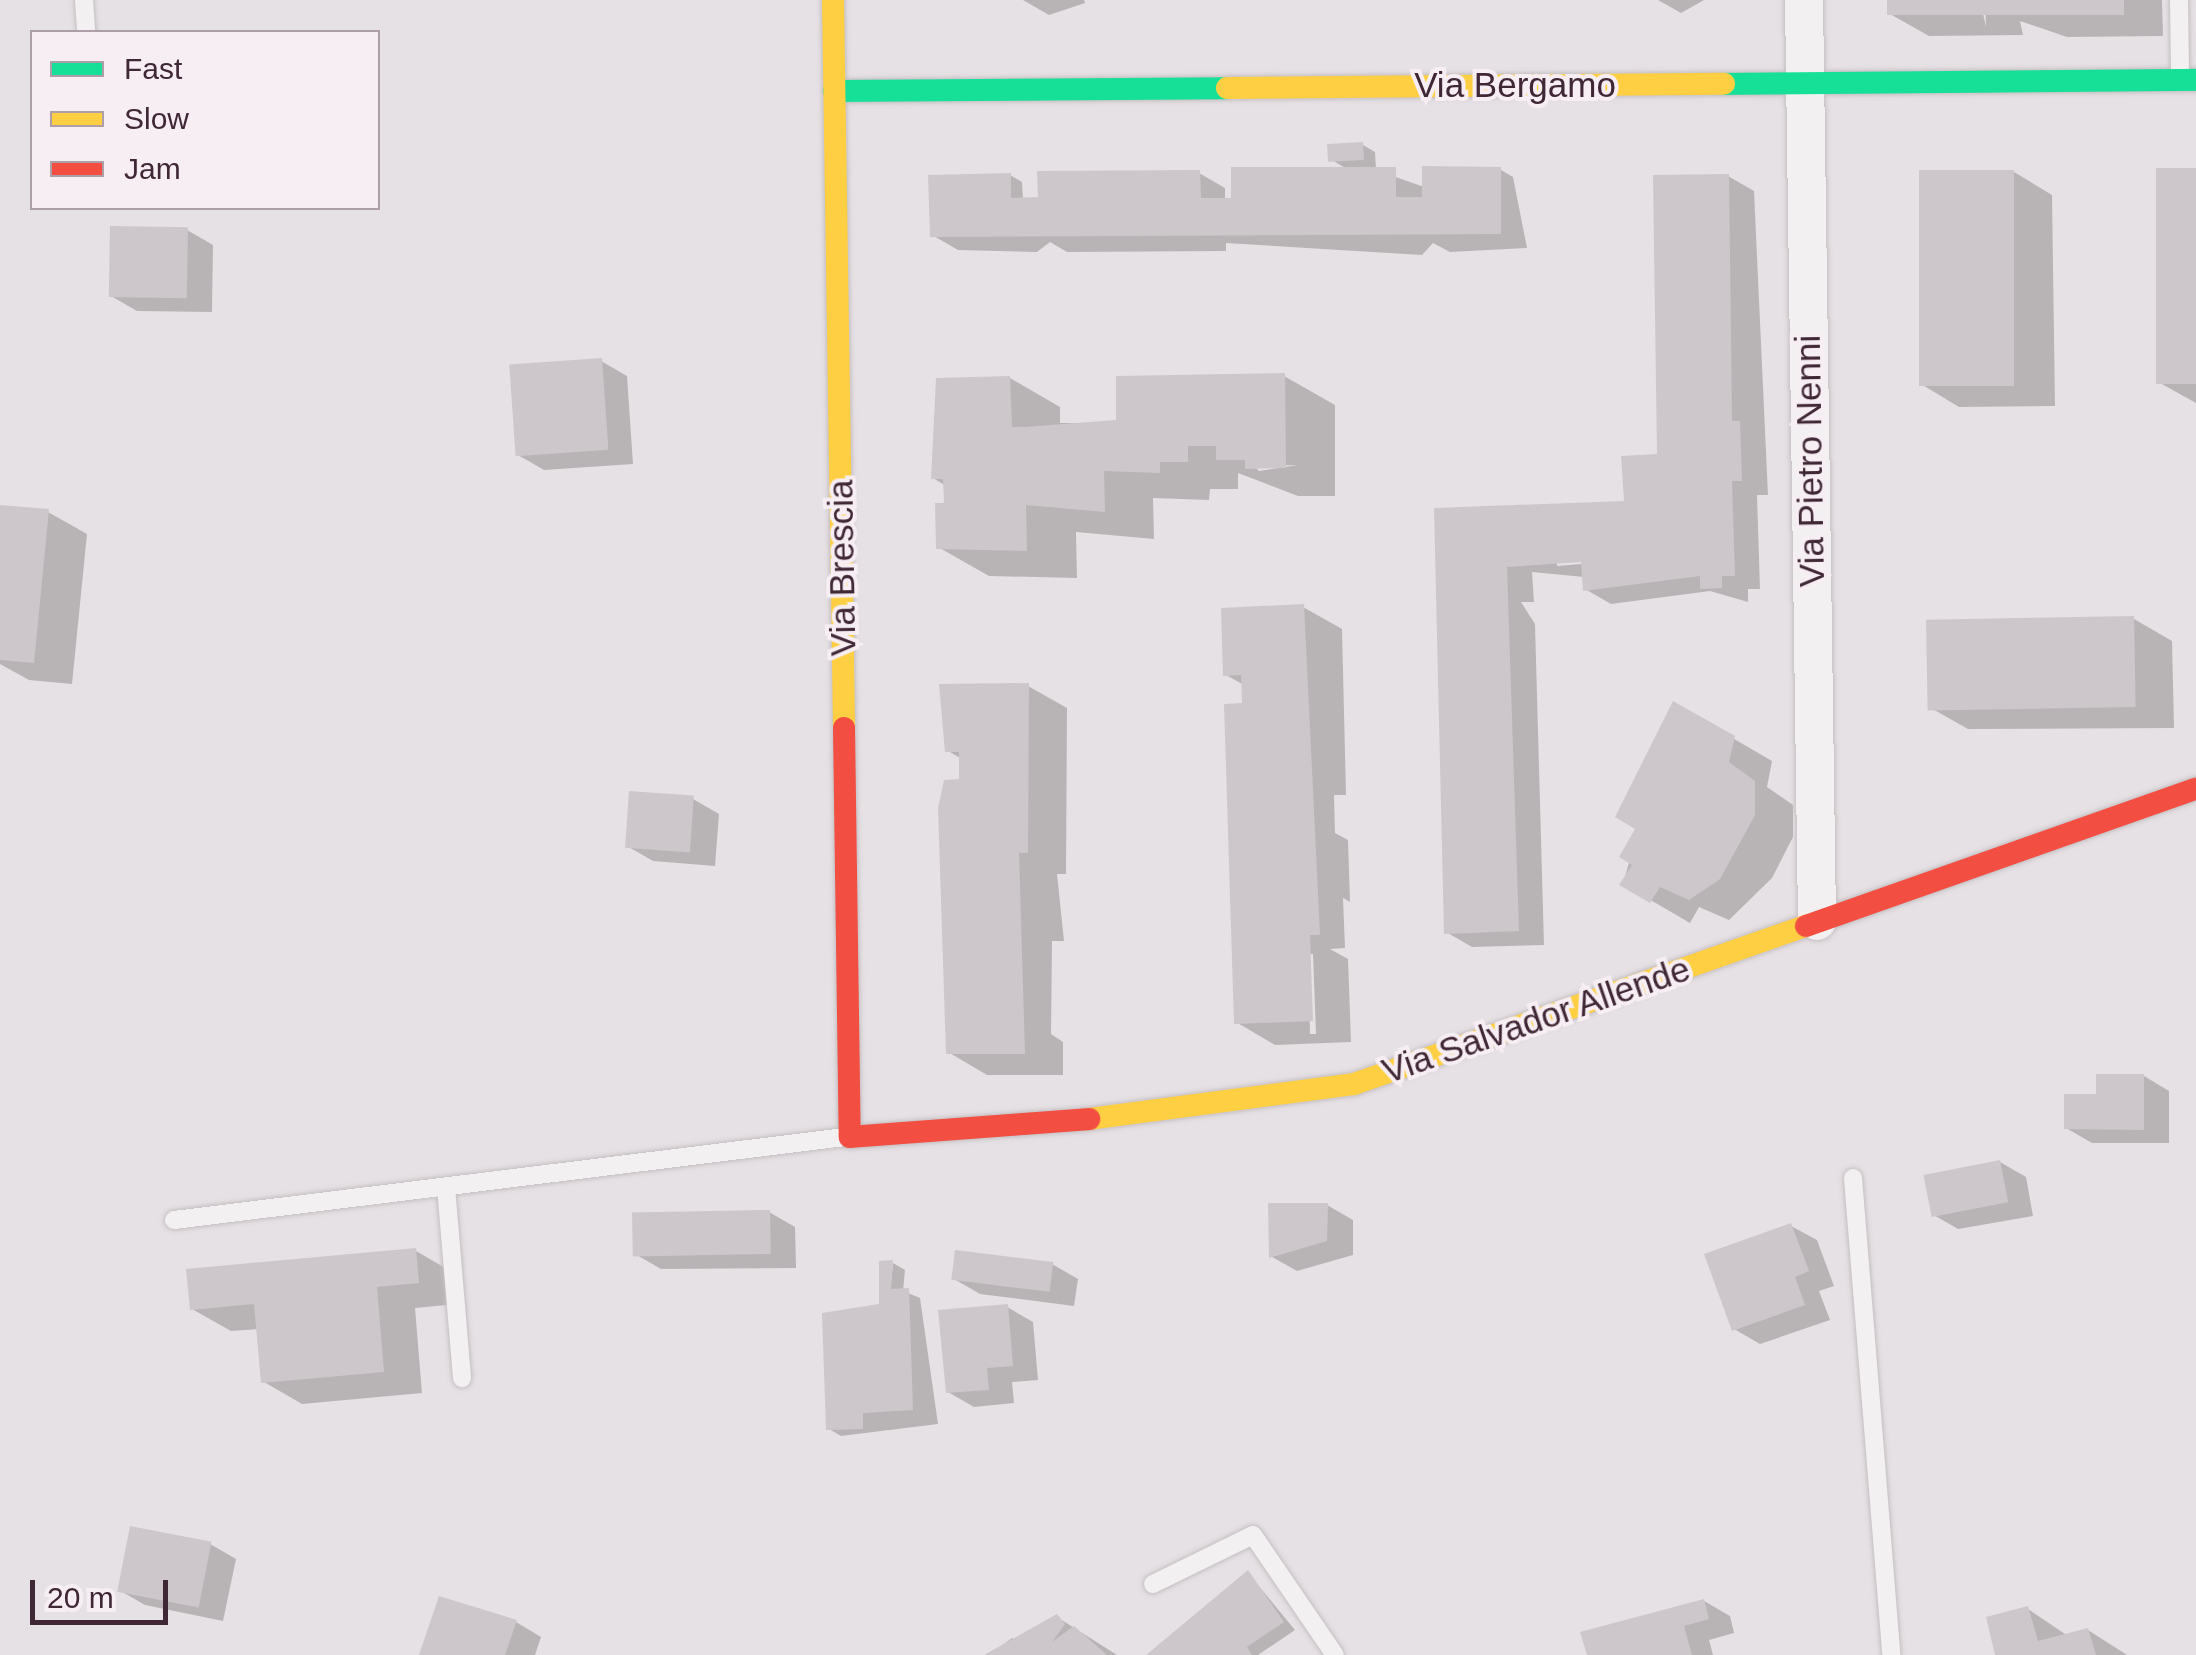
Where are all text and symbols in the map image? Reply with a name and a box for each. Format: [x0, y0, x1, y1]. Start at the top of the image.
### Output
legend [30, 30, 380, 210]
text: Fast [124, 52, 182, 85]
street label: Via Bergamo [1414, 64, 1616, 106]
text: Slow [124, 102, 189, 135]
text: Jam [124, 152, 181, 185]
street label: Via Pietro Nenni [1787, 335, 1833, 587]
street label: Via Brescia [819, 479, 865, 657]
street label: Via Salvador Allende [1376, 947, 1696, 1093]
scale bar [35, 1560, 172, 1622]
text: 20 m [47, 1581, 114, 1614]

